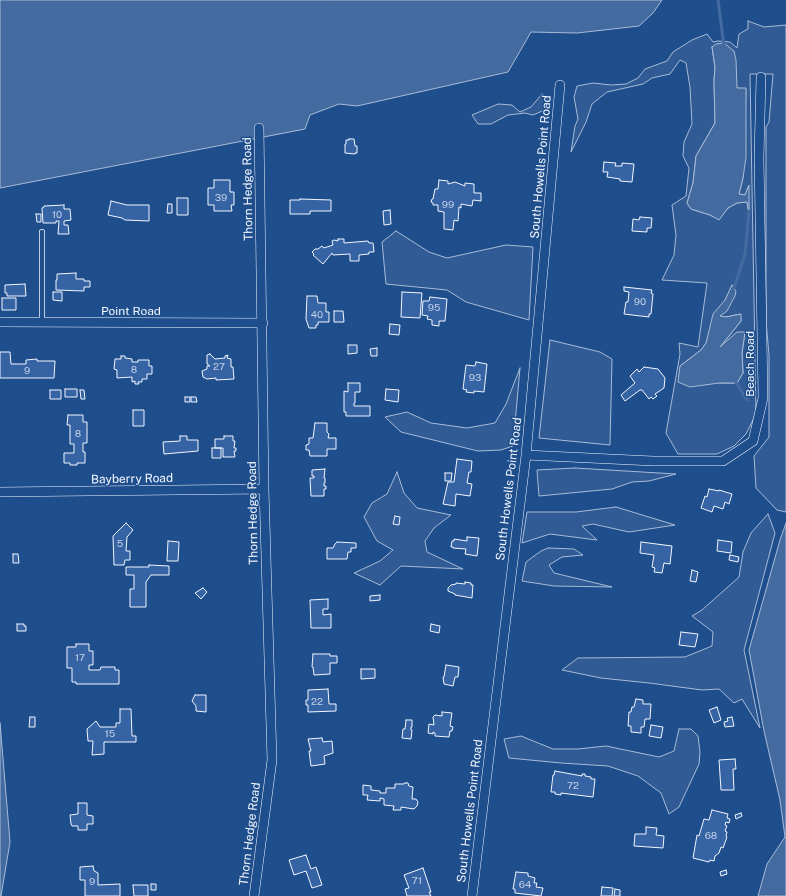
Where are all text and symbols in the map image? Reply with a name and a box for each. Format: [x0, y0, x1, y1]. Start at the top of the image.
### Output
street label: South Howells Point Road [528, 95, 554, 239]
street label: Thorn Hedge Road [240, 137, 256, 241]
house number: 39 [215, 192, 227, 204]
house number: 99 [442, 199, 454, 211]
house number: 10 [52, 209, 62, 221]
house number: 90 [634, 296, 646, 308]
house number: 95 [428, 302, 440, 314]
street label: Point Road [101, 304, 161, 318]
house number: 40 [311, 309, 323, 321]
street label: Beach Road [743, 331, 757, 397]
house number: 27 [213, 361, 225, 373]
house number: 8 [131, 364, 137, 376]
house number: 9 [24, 365, 30, 377]
house number: 93 [469, 372, 481, 384]
street label: South Howells Point Road [493, 417, 525, 561]
house number: 8 [75, 428, 81, 440]
street label: Thorn Hedge Road [245, 461, 261, 565]
street label: Bayberry Road [91, 471, 173, 487]
house number: 5 [117, 538, 123, 550]
house number: 17 [75, 652, 85, 664]
house number: 22 [311, 696, 323, 708]
house number: 15 [105, 728, 115, 740]
street label: South Howells Point Road [454, 739, 486, 883]
house number: 72 [567, 780, 579, 792]
street label: Thorn Hedge Road [237, 782, 263, 886]
house number: 68 [705, 830, 717, 842]
house number: 71 [412, 875, 422, 887]
house number: 9 [89, 876, 95, 888]
house number: 64 [519, 879, 531, 891]

